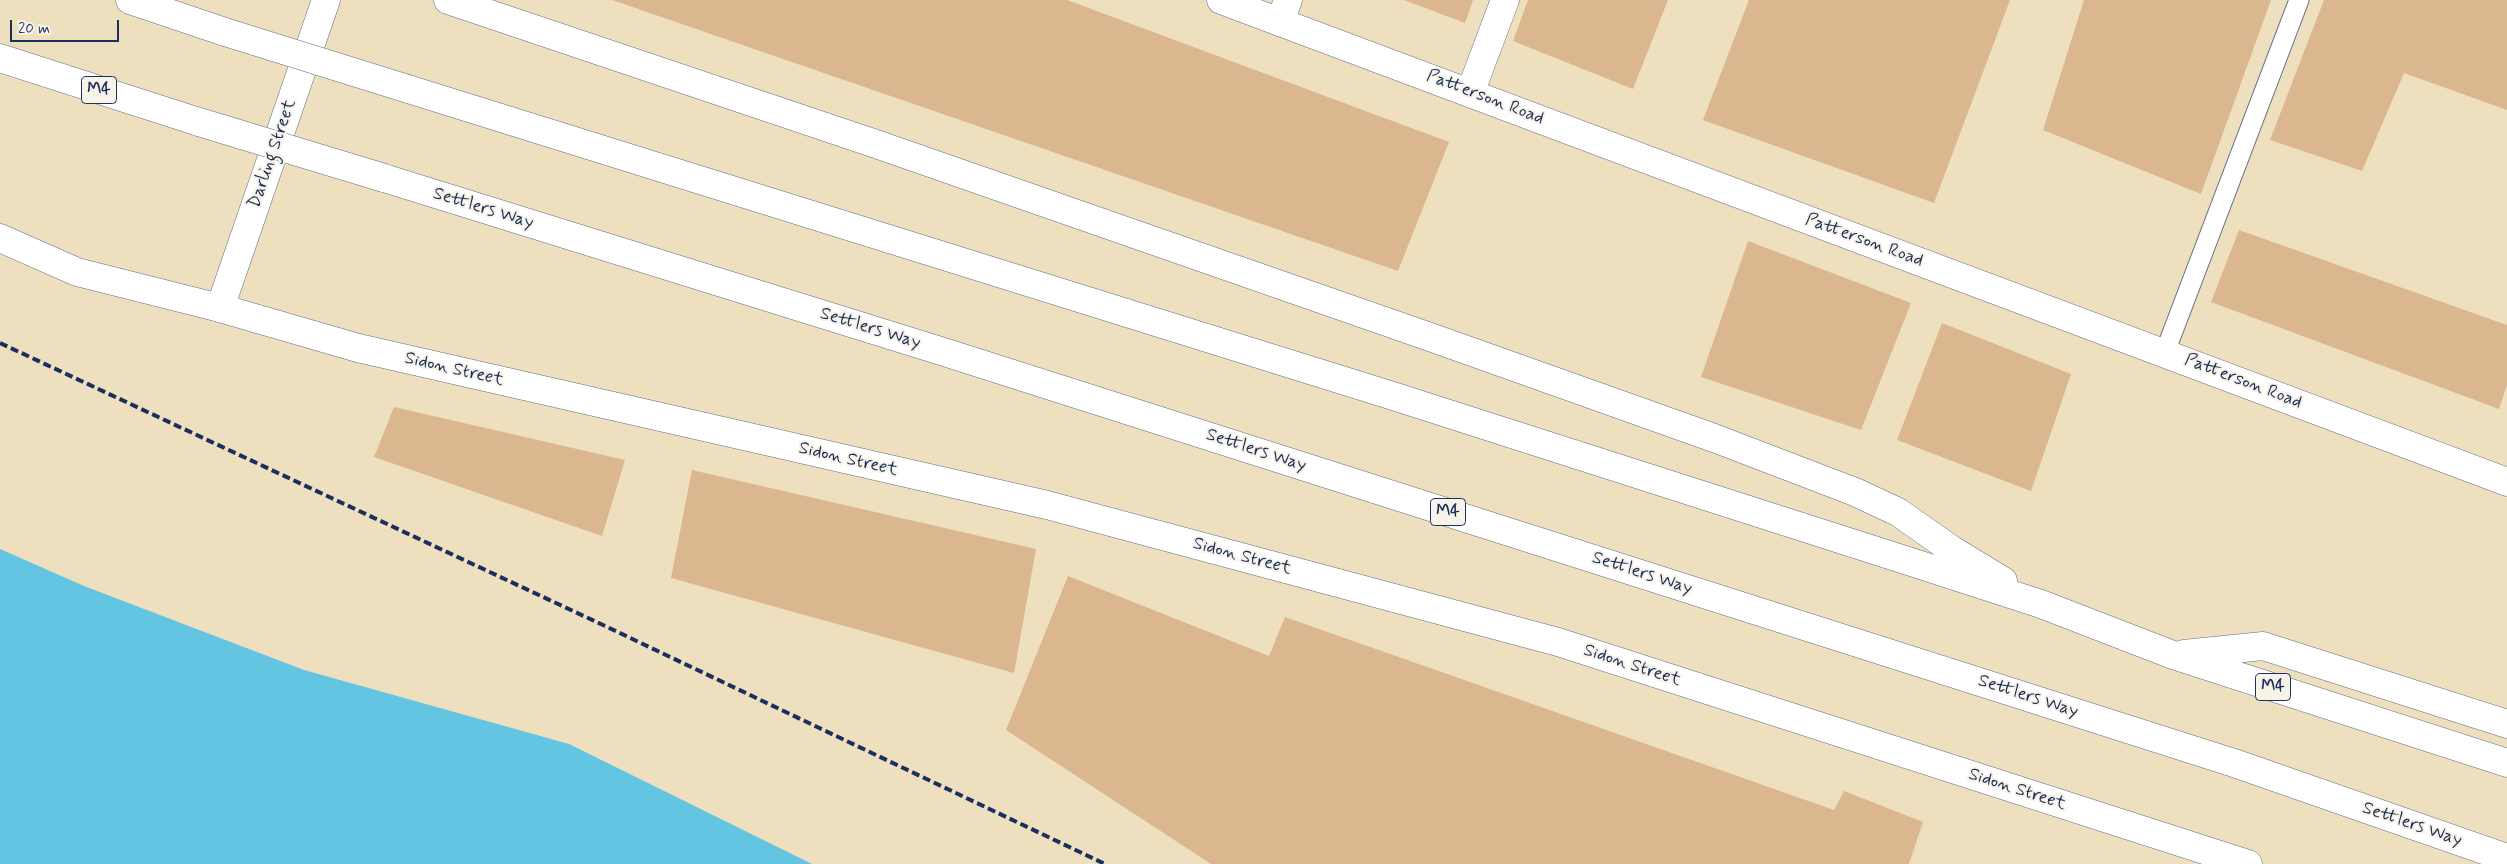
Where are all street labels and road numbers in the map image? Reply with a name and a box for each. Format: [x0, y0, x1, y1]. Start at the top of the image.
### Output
street label: Patterson Road [1423, 66, 1547, 130]
road number: M4 [82, 76, 116, 104]
street label: Darling Street [244, 97, 302, 211]
street label: Settlers Way [430, 183, 536, 235]
street label: Patterson Road [1802, 210, 1926, 272]
street label: Settlers Way [817, 303, 923, 355]
street label: Sidon Street [402, 348, 506, 392]
street label: Patterson Road [2181, 350, 2305, 414]
street label: Settlers Way [1203, 425, 1309, 477]
street label: Sidon Street [796, 438, 900, 482]
road number: M4 [1430, 498, 1466, 526]
street label: Sidon Street [1190, 534, 1294, 580]
street label: Settlers Way [1589, 548, 1695, 600]
street label: Sidon Street [1581, 640, 1683, 692]
street label: Settlers Way [1975, 671, 2081, 723]
road number: M4 [2256, 674, 2290, 700]
street label: Sidon Street [1966, 764, 2068, 816]
street label: Settlers Way [2359, 798, 2465, 852]

